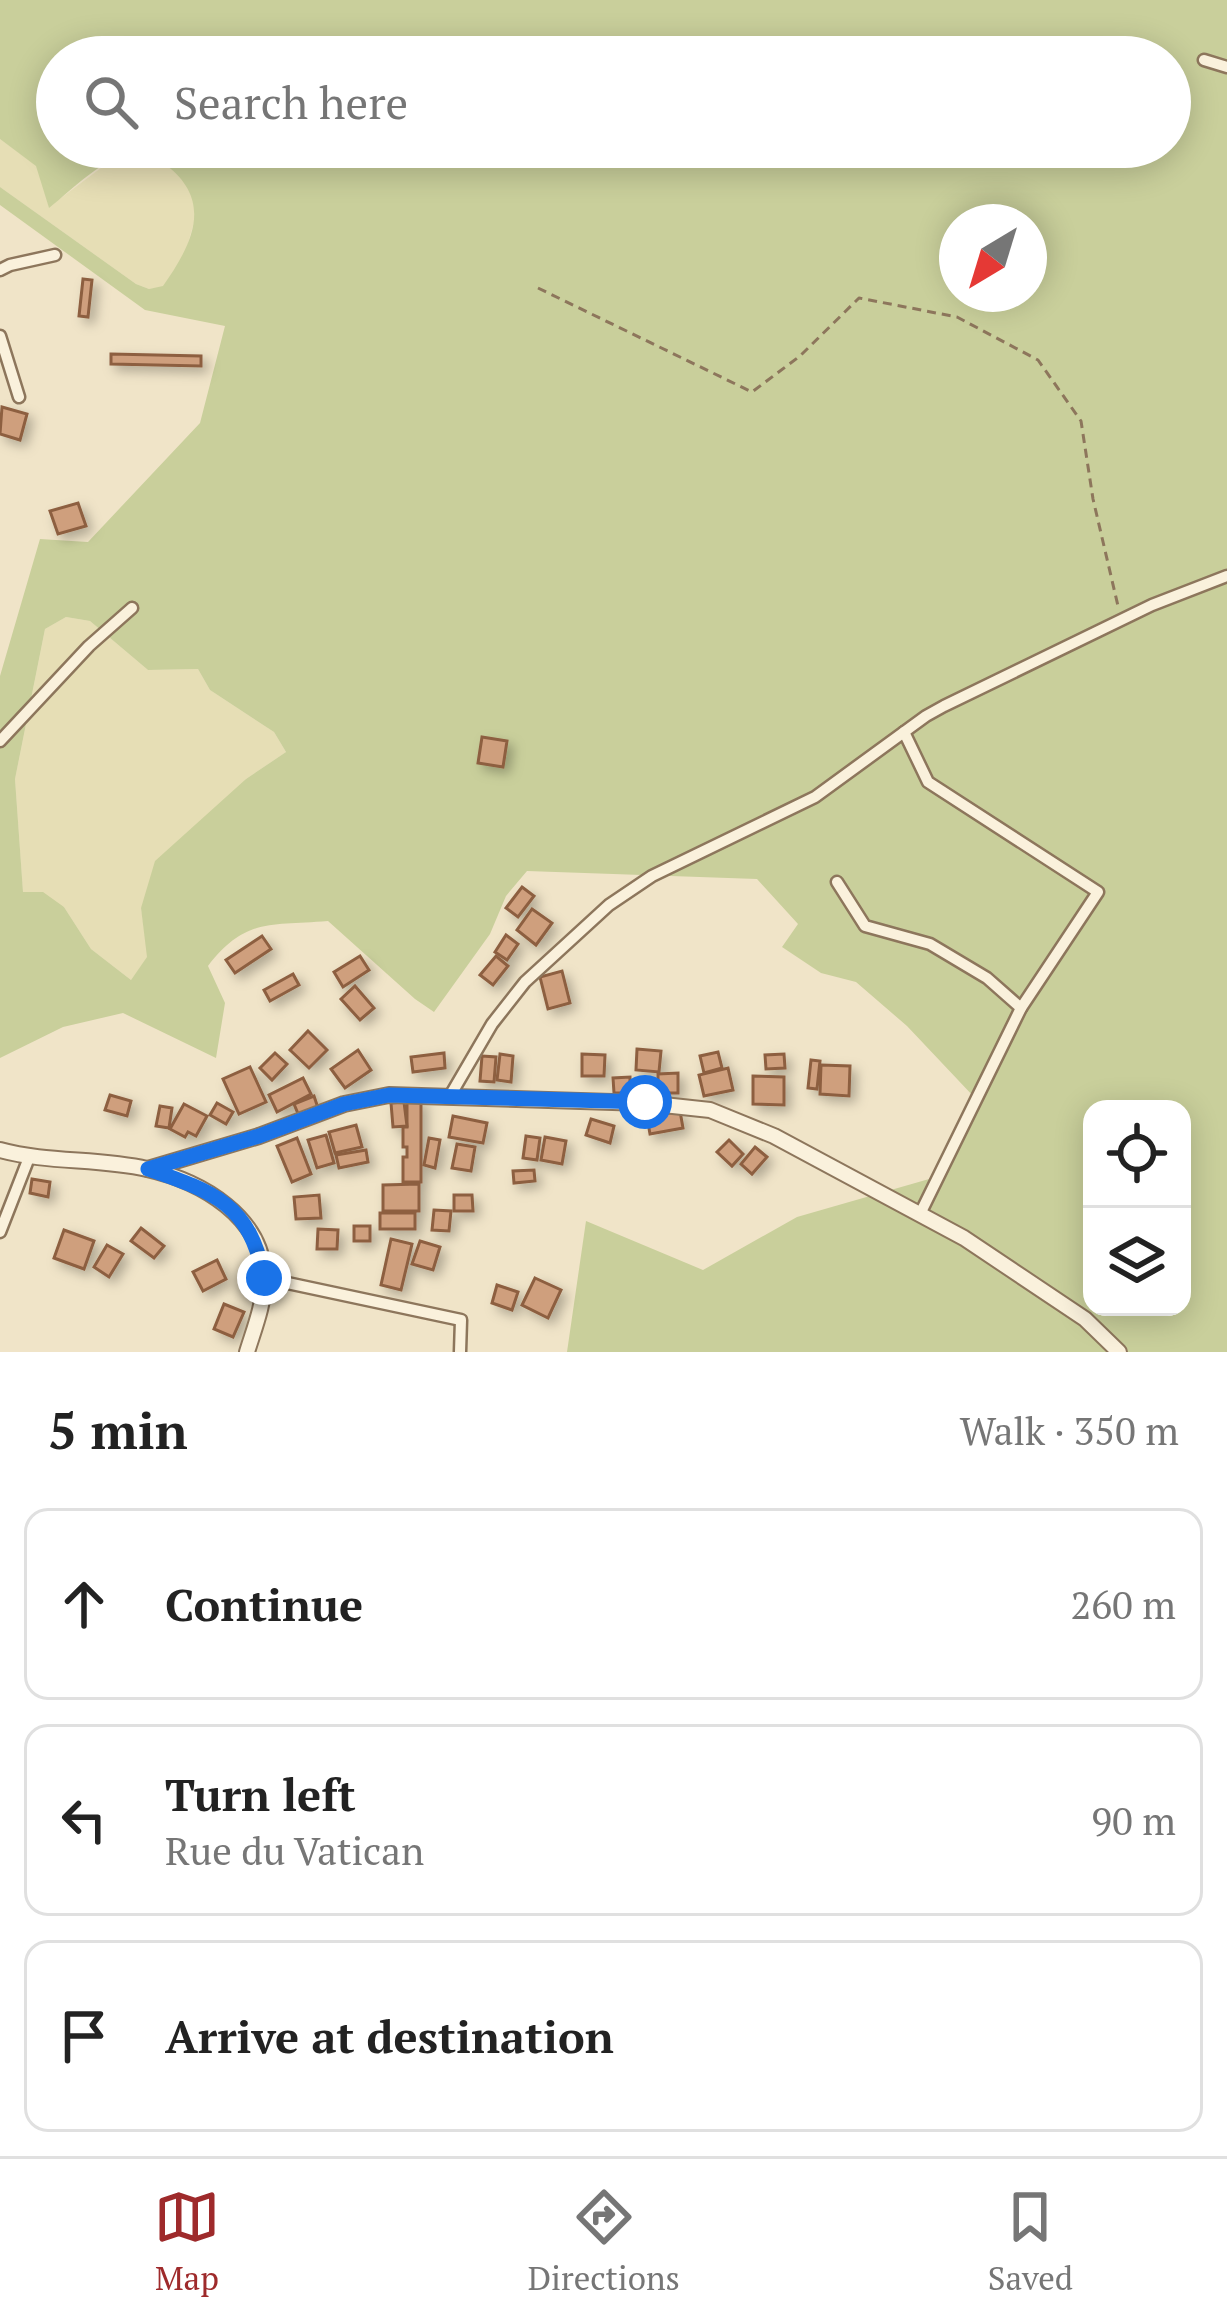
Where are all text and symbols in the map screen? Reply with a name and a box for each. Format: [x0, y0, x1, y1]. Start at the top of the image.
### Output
search box [36, 36, 1191, 168]
icon: search [78, 69, 144, 135]
text: Search here [174, 72, 408, 132]
north arrow [939, 204, 1047, 312]
route start [618, 1075, 672, 1129]
map controls [1083, 1100, 1191, 1316]
button: locate [1083, 1100, 1191, 1208]
button: layers [1083, 1208, 1191, 1316]
route end [237, 1251, 291, 1305]
text: 5 min [48, 1396, 188, 1464]
text: Walk · 350 m [960, 1404, 1179, 1456]
icon: ahead [51, 1571, 117, 1637]
text: Continue [165, 1574, 363, 1634]
text: 260 m [1071, 1578, 1176, 1630]
text: Turn left [165, 1764, 356, 1824]
icon: left [51, 1787, 117, 1853]
text: 90 m [1091, 1794, 1176, 1846]
text: Rue du Vatican [165, 1824, 424, 1876]
icon: arrive [51, 2003, 117, 2069]
text: Arrive at destination [165, 2006, 614, 2066]
tab: Map [154, 2184, 220, 2299]
tab: Directions [528, 2184, 680, 2299]
tab: Saved [988, 2184, 1073, 2299]

